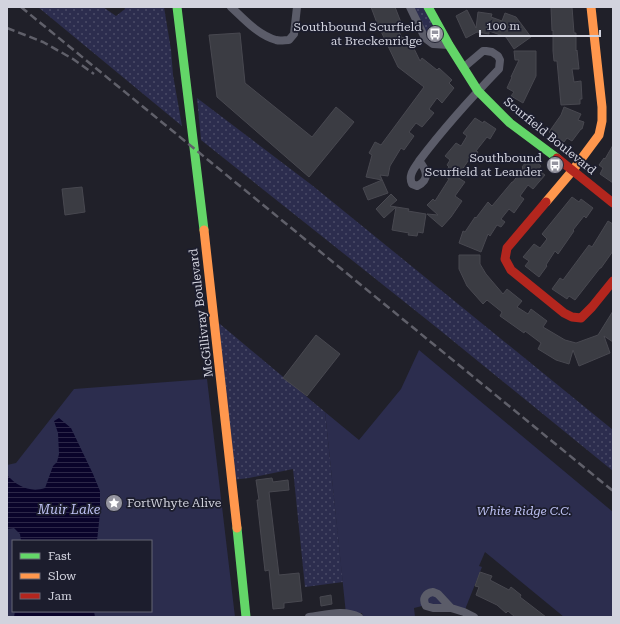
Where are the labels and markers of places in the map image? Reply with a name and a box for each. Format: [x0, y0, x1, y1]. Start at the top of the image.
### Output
place label: Southbound Scurfield at Breckenridge [294, 20, 422, 48]
bus stop icon: Southbound Scurfield at Breckenridge [425, 24, 445, 44]
place label: Southbound Scurfield at Leander [425, 151, 542, 179]
bus stop icon: Southbound Scurfield at Leander [545, 155, 565, 175]
place icon: FortWhyte Alive [104, 493, 124, 513]
place label: FortWhyte Alive [127, 496, 222, 510]

